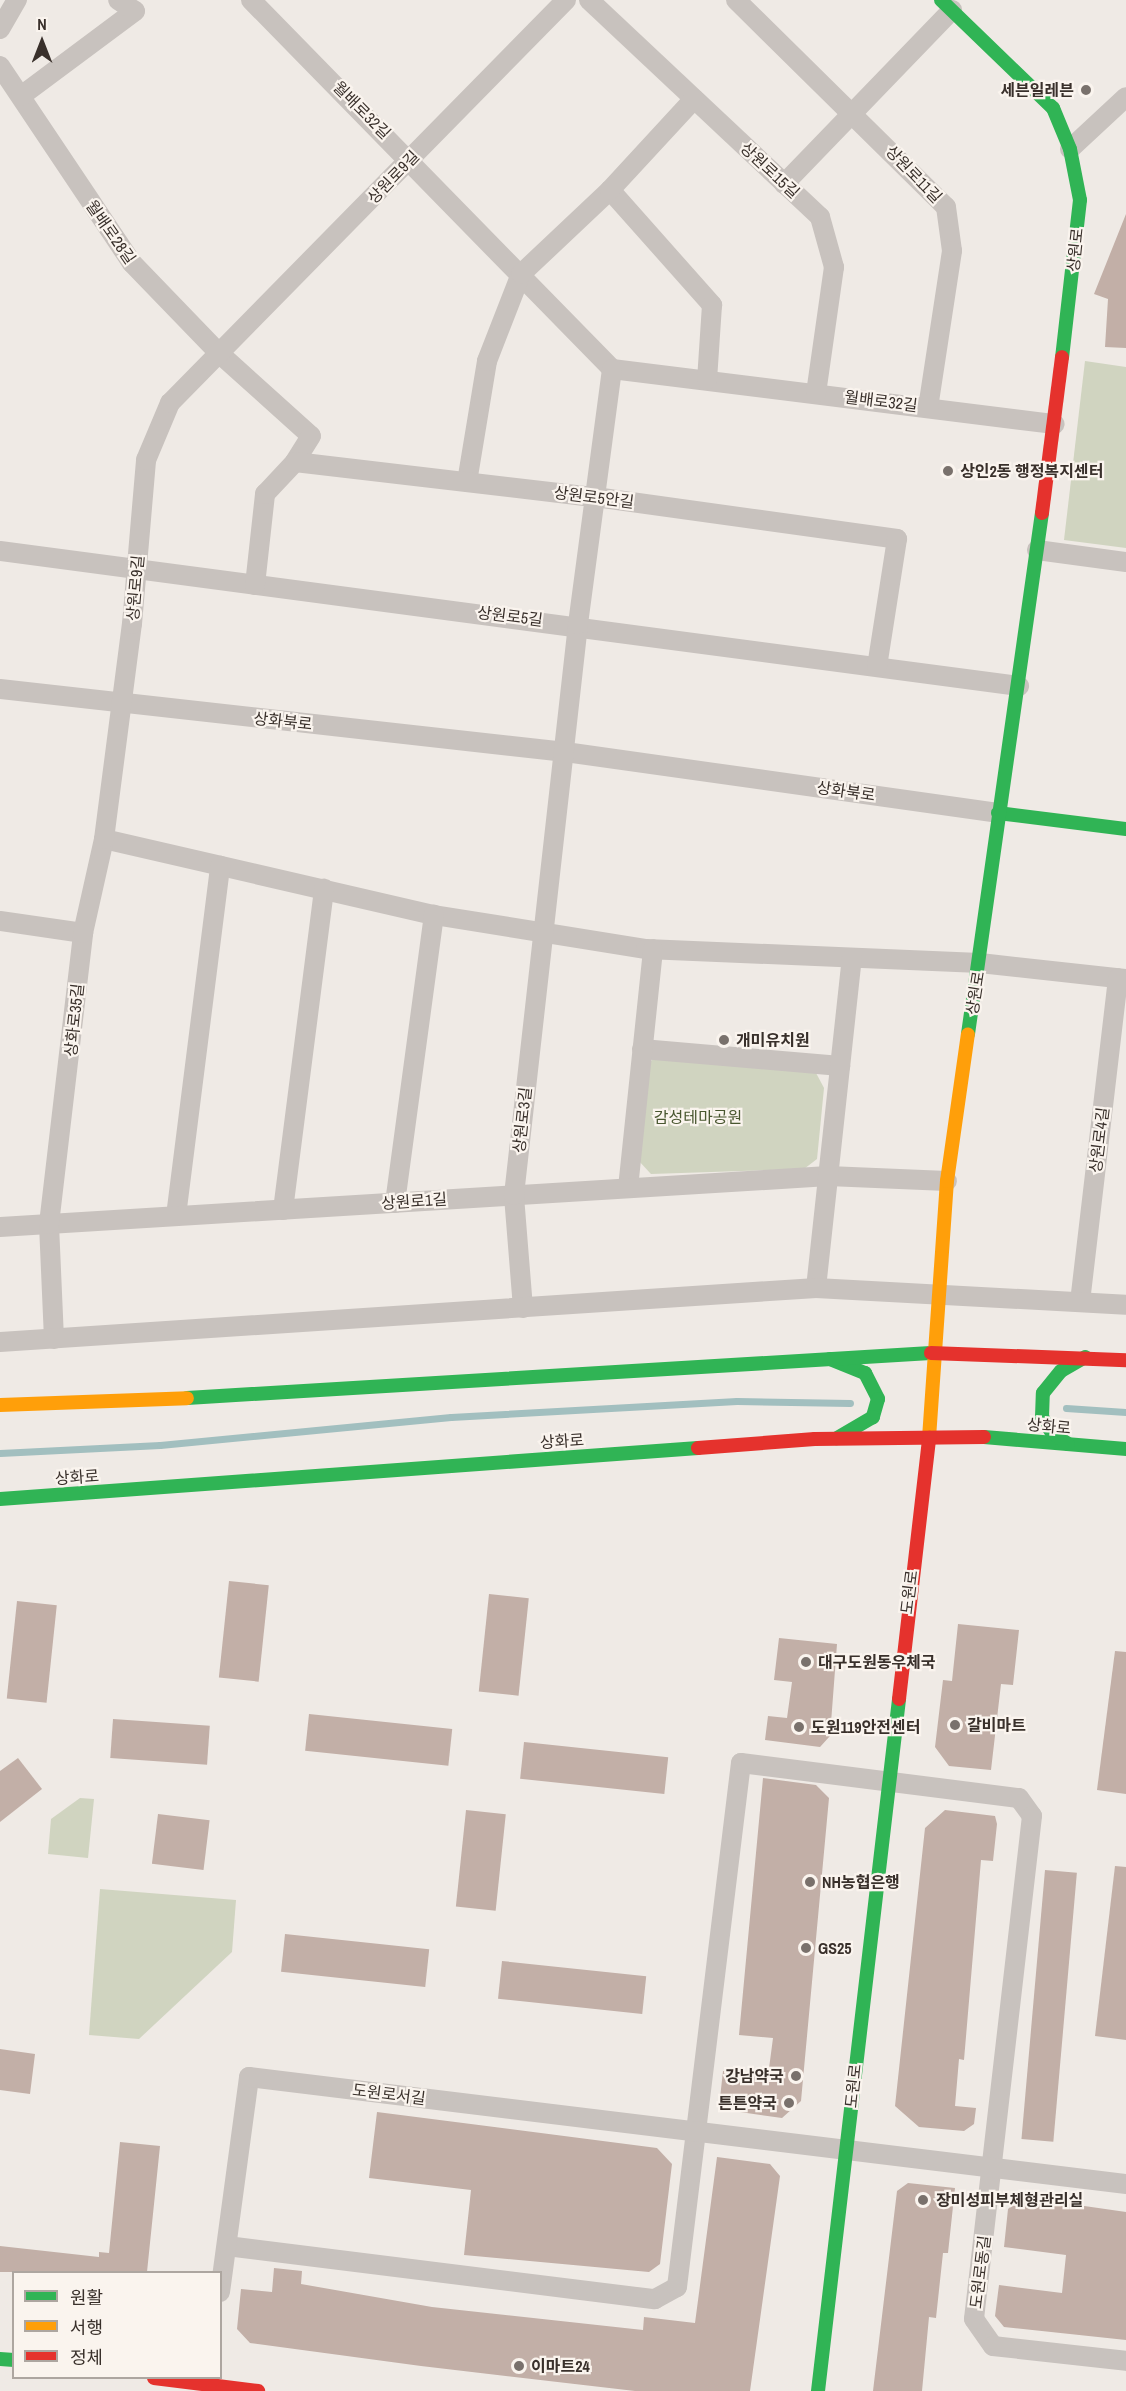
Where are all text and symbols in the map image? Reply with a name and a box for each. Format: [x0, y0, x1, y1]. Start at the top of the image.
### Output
north arrow [12, 12, 72, 72]
text: N [37, 13, 47, 35]
street label: 월배로32길 [329, 77, 395, 143]
place label: 세븐일레븐 [1000, 80, 1074, 100]
marker: 세븐일레븐 [1079, 83, 1093, 97]
street label: 상원로15길 [737, 138, 803, 202]
street label: 상원로11길 [882, 141, 946, 207]
street label: 상원로9길 [363, 147, 423, 207]
street label: 월배로28길 [82, 196, 140, 268]
street label: 상원로 [1063, 227, 1087, 273]
street label: 월배로32길 [843, 387, 919, 415]
place label: 상인2동 행정복지센터 [960, 461, 1103, 481]
marker: 상인2동 행정복지센터 [941, 464, 955, 478]
street label: 상원로5안길 [553, 483, 635, 511]
street label: 상원로9길 [123, 554, 147, 622]
street label: 상원로5길 [476, 602, 544, 630]
street label: 상화북로 [253, 708, 313, 734]
street label: 상화북로 [816, 777, 876, 805]
street label: 상원로 [962, 970, 988, 1016]
street label: 상화로35길 [61, 982, 87, 1058]
place label: 개미유치원 [736, 1030, 810, 1050]
marker: 개미유치원 [717, 1033, 731, 1047]
street label: 상원로3길 [509, 1086, 535, 1154]
street label: 상원로4길 [1085, 1106, 1113, 1174]
park label: 감성테마공원 [654, 1107, 742, 1127]
street label: 상원로1길 [380, 1189, 448, 1213]
street label: 상화로 [1026, 1415, 1072, 1437]
street label: 상화로 [539, 1430, 585, 1452]
street label: 상화로 [54, 1466, 100, 1488]
street label: 도원로 [897, 1569, 921, 1615]
place label: 대구도원동우체국 [818, 1652, 936, 1672]
marker: 대구도원동우체국 [799, 1655, 813, 1669]
place label: 갈비마트 [967, 1715, 1026, 1735]
place label: 도원119안전센터 [811, 1717, 920, 1737]
marker: 갈비마트 [948, 1718, 962, 1732]
marker: 도원119안전센터 [792, 1720, 806, 1734]
place label: NH농협은행 [822, 1872, 900, 1892]
marker: NH농협은행 [803, 1875, 817, 1889]
place label: GS25 [818, 1938, 852, 1958]
marker: GS25 [799, 1941, 813, 1955]
street label: 도원로 [841, 2063, 865, 2109]
place label: 강남약국 [725, 2066, 784, 2086]
marker: 강남약국 [789, 2069, 803, 2083]
street label: 도원로서길 [351, 2080, 427, 2108]
place label: 튼튼약국 [718, 2093, 777, 2113]
marker: 튼튼약국 [782, 2096, 796, 2110]
place label: 장미성피부체형관리실 [936, 2190, 1083, 2210]
marker: 장미성피부체형관리실 [914, 2191, 932, 2209]
street label: 도원로동길 [966, 2234, 994, 2310]
legend [12, 2271, 222, 2379]
text: 원활 [70, 2285, 103, 2310]
text: 서행 [70, 2315, 103, 2340]
text: 정체 [70, 2345, 103, 2370]
place label: 이마트24 [531, 2356, 590, 2376]
marker: 이마트24 [512, 2359, 526, 2373]

